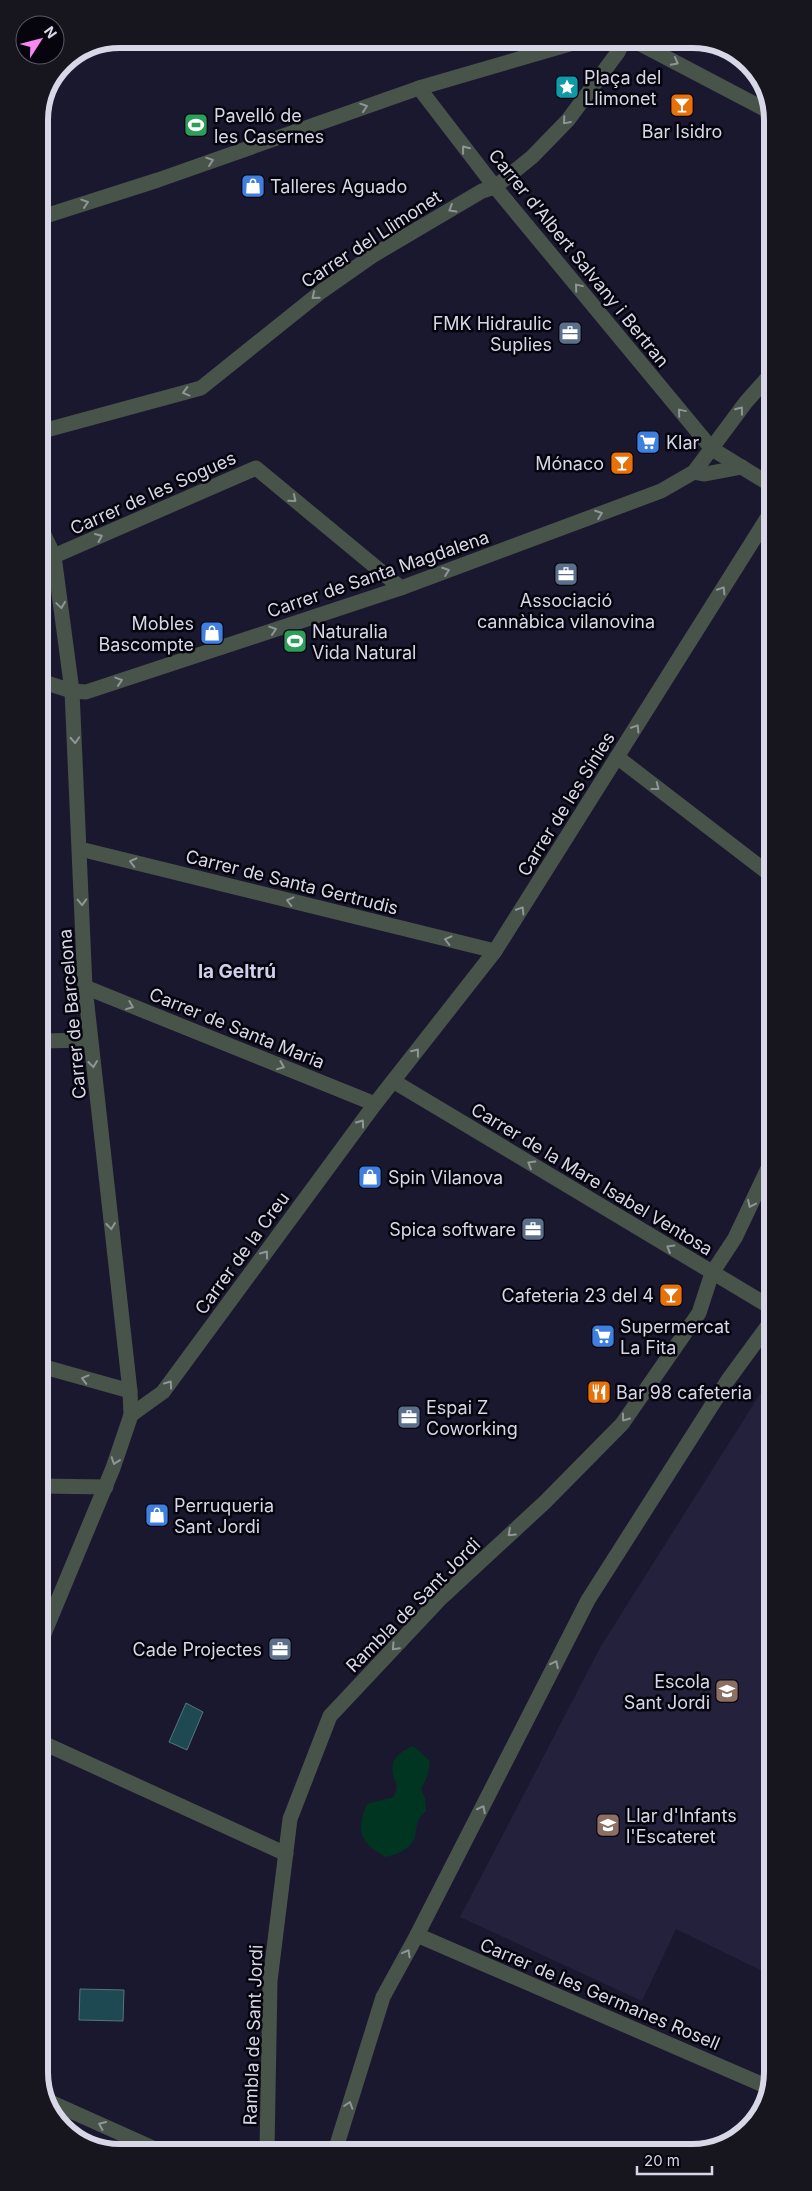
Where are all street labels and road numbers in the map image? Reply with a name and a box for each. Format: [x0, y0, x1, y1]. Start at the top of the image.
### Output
street label: Carrer d'Albert Salvany i Bertran [485, 145, 673, 371]
street label: Carrer del Llimonet [297, 186, 445, 292]
street label: Carrer de les Sogues [67, 447, 239, 539]
street label: Carrer de Santa Magdalena [264, 526, 492, 622]
street label: Carrer de les Sínies [513, 728, 619, 880]
street label: Carrer de Santa Gertrudis [184, 845, 400, 919]
street label: Carrer de Barcelona [54, 928, 90, 1100]
street label: Carrer de Santa Maria [146, 983, 328, 1073]
street label: Carrer de la Mare Isabel Ventosa [468, 1098, 716, 1260]
street label: Carrer de la Creu [191, 1188, 293, 1318]
street label: Rambla de Sant Jordi [342, 1534, 484, 1676]
street label: Carrer de les Germanes Rosell [477, 1934, 723, 2054]
street label: Rambla de Sant Jordi [239, 1944, 267, 2126]

